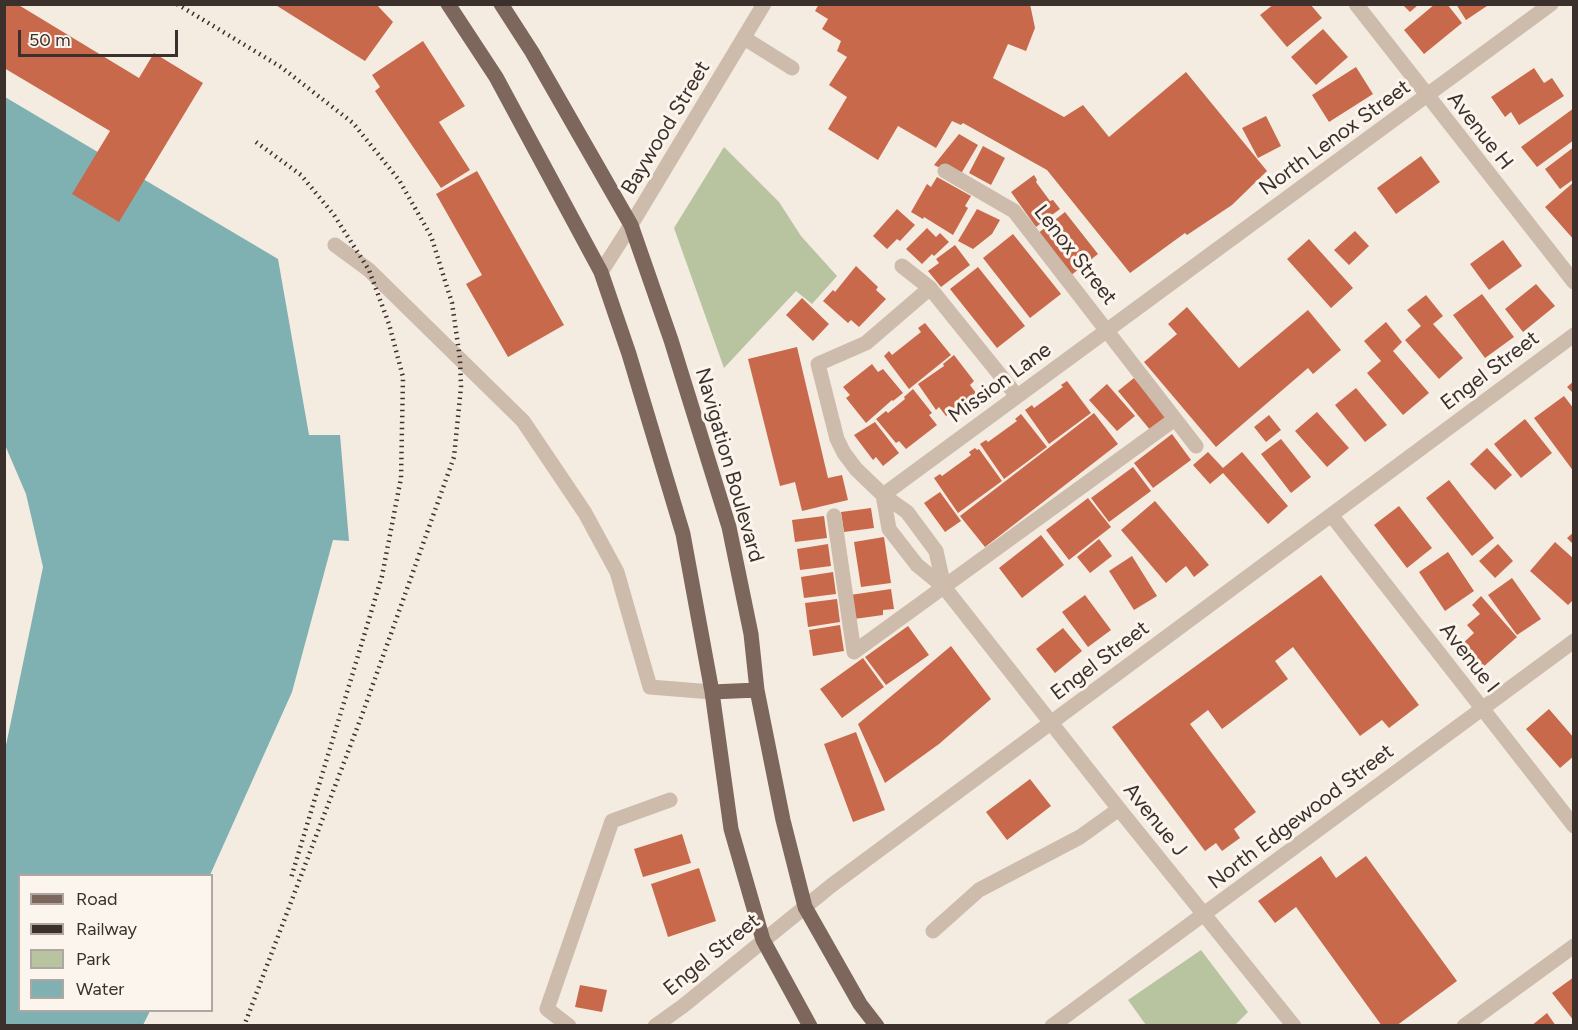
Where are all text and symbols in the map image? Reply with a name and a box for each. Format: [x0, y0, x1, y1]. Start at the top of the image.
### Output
scale bar [21, 18, 182, 56]
text: 50 m [29, 29, 71, 51]
street label: Baywood Street [616, 57, 716, 199]
street label: North Lenox Street [1255, 75, 1415, 201]
street label: Avenue H [1442, 87, 1518, 175]
street label: Lenox Street [1028, 200, 1122, 310]
street label: Engel Street [1436, 326, 1544, 416]
street label: Mission Lane [944, 337, 1056, 429]
street label: Navigation Boulevard [689, 365, 769, 565]
street label: Engel Street [1046, 616, 1154, 706]
street label: Avenue I [1434, 618, 1504, 698]
street label: North Edgewood Street [1203, 739, 1399, 895]
street label: Avenue J [1118, 778, 1192, 862]
legend [18, 874, 213, 1012]
text: Road [76, 888, 117, 910]
street label: Engel Street [659, 909, 765, 1001]
text: Railway [76, 918, 137, 940]
text: Park [76, 948, 110, 970]
text: Water [76, 978, 124, 1000]

